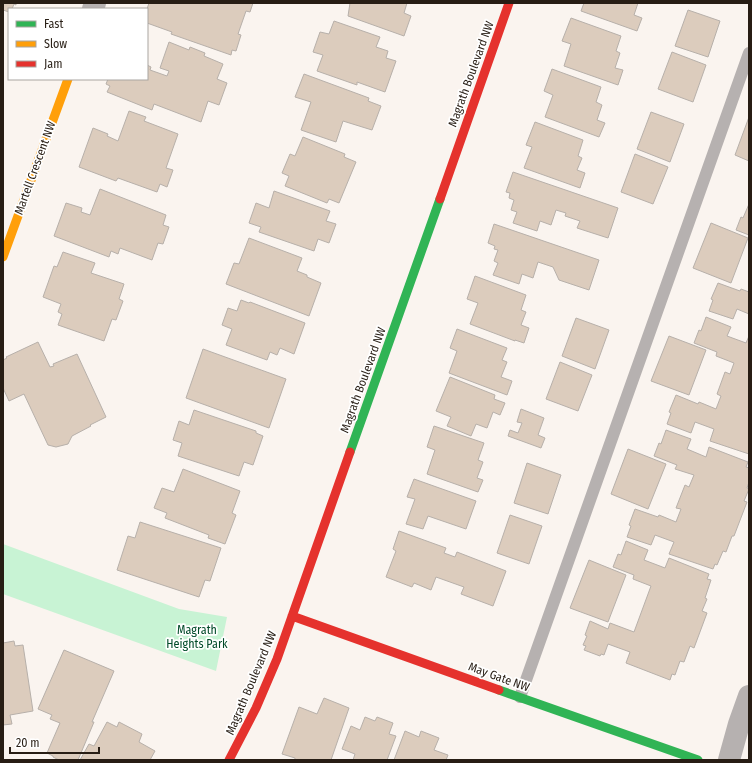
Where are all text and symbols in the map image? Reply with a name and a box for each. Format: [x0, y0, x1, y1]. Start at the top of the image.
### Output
legend [8, 8, 148, 80]
text: Fast [44, 17, 63, 31]
street label: Magrath Boulevard NW [445, 19, 497, 129]
text: Slow [44, 37, 67, 51]
text: Jam [44, 57, 62, 71]
street label: Martell Crescent NW [12, 119, 58, 217]
street label: Magrath Boulevard NW [337, 325, 389, 435]
park label: Magrath Heights Park [166, 623, 228, 651]
street label: Magrath Boulevard NW [223, 629, 279, 737]
street label: May Gate NW [467, 659, 531, 695]
scale bar [10, 729, 99, 755]
text: 20 m [16, 736, 40, 750]

